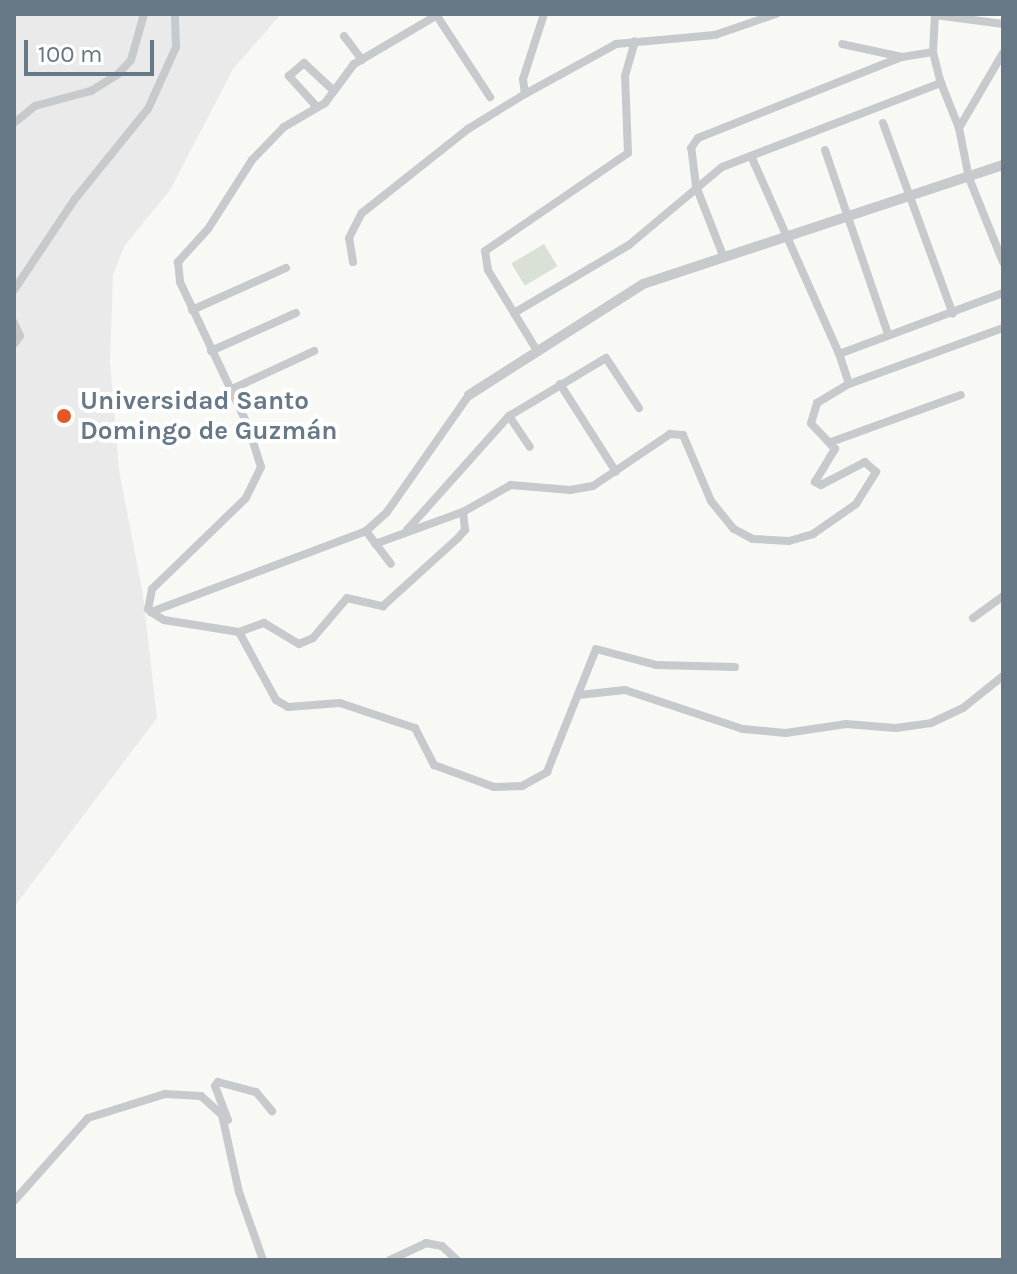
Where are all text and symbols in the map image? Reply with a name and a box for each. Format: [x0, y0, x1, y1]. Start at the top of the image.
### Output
scale bar [28, 24, 158, 74]
text: 100 m [38, 40, 103, 68]
place label: Universidad Santo Domingo de Guzmán [80, 385, 338, 446]
marker: Universidad Santo Domingo de Guzmán [55, 407, 73, 425]

